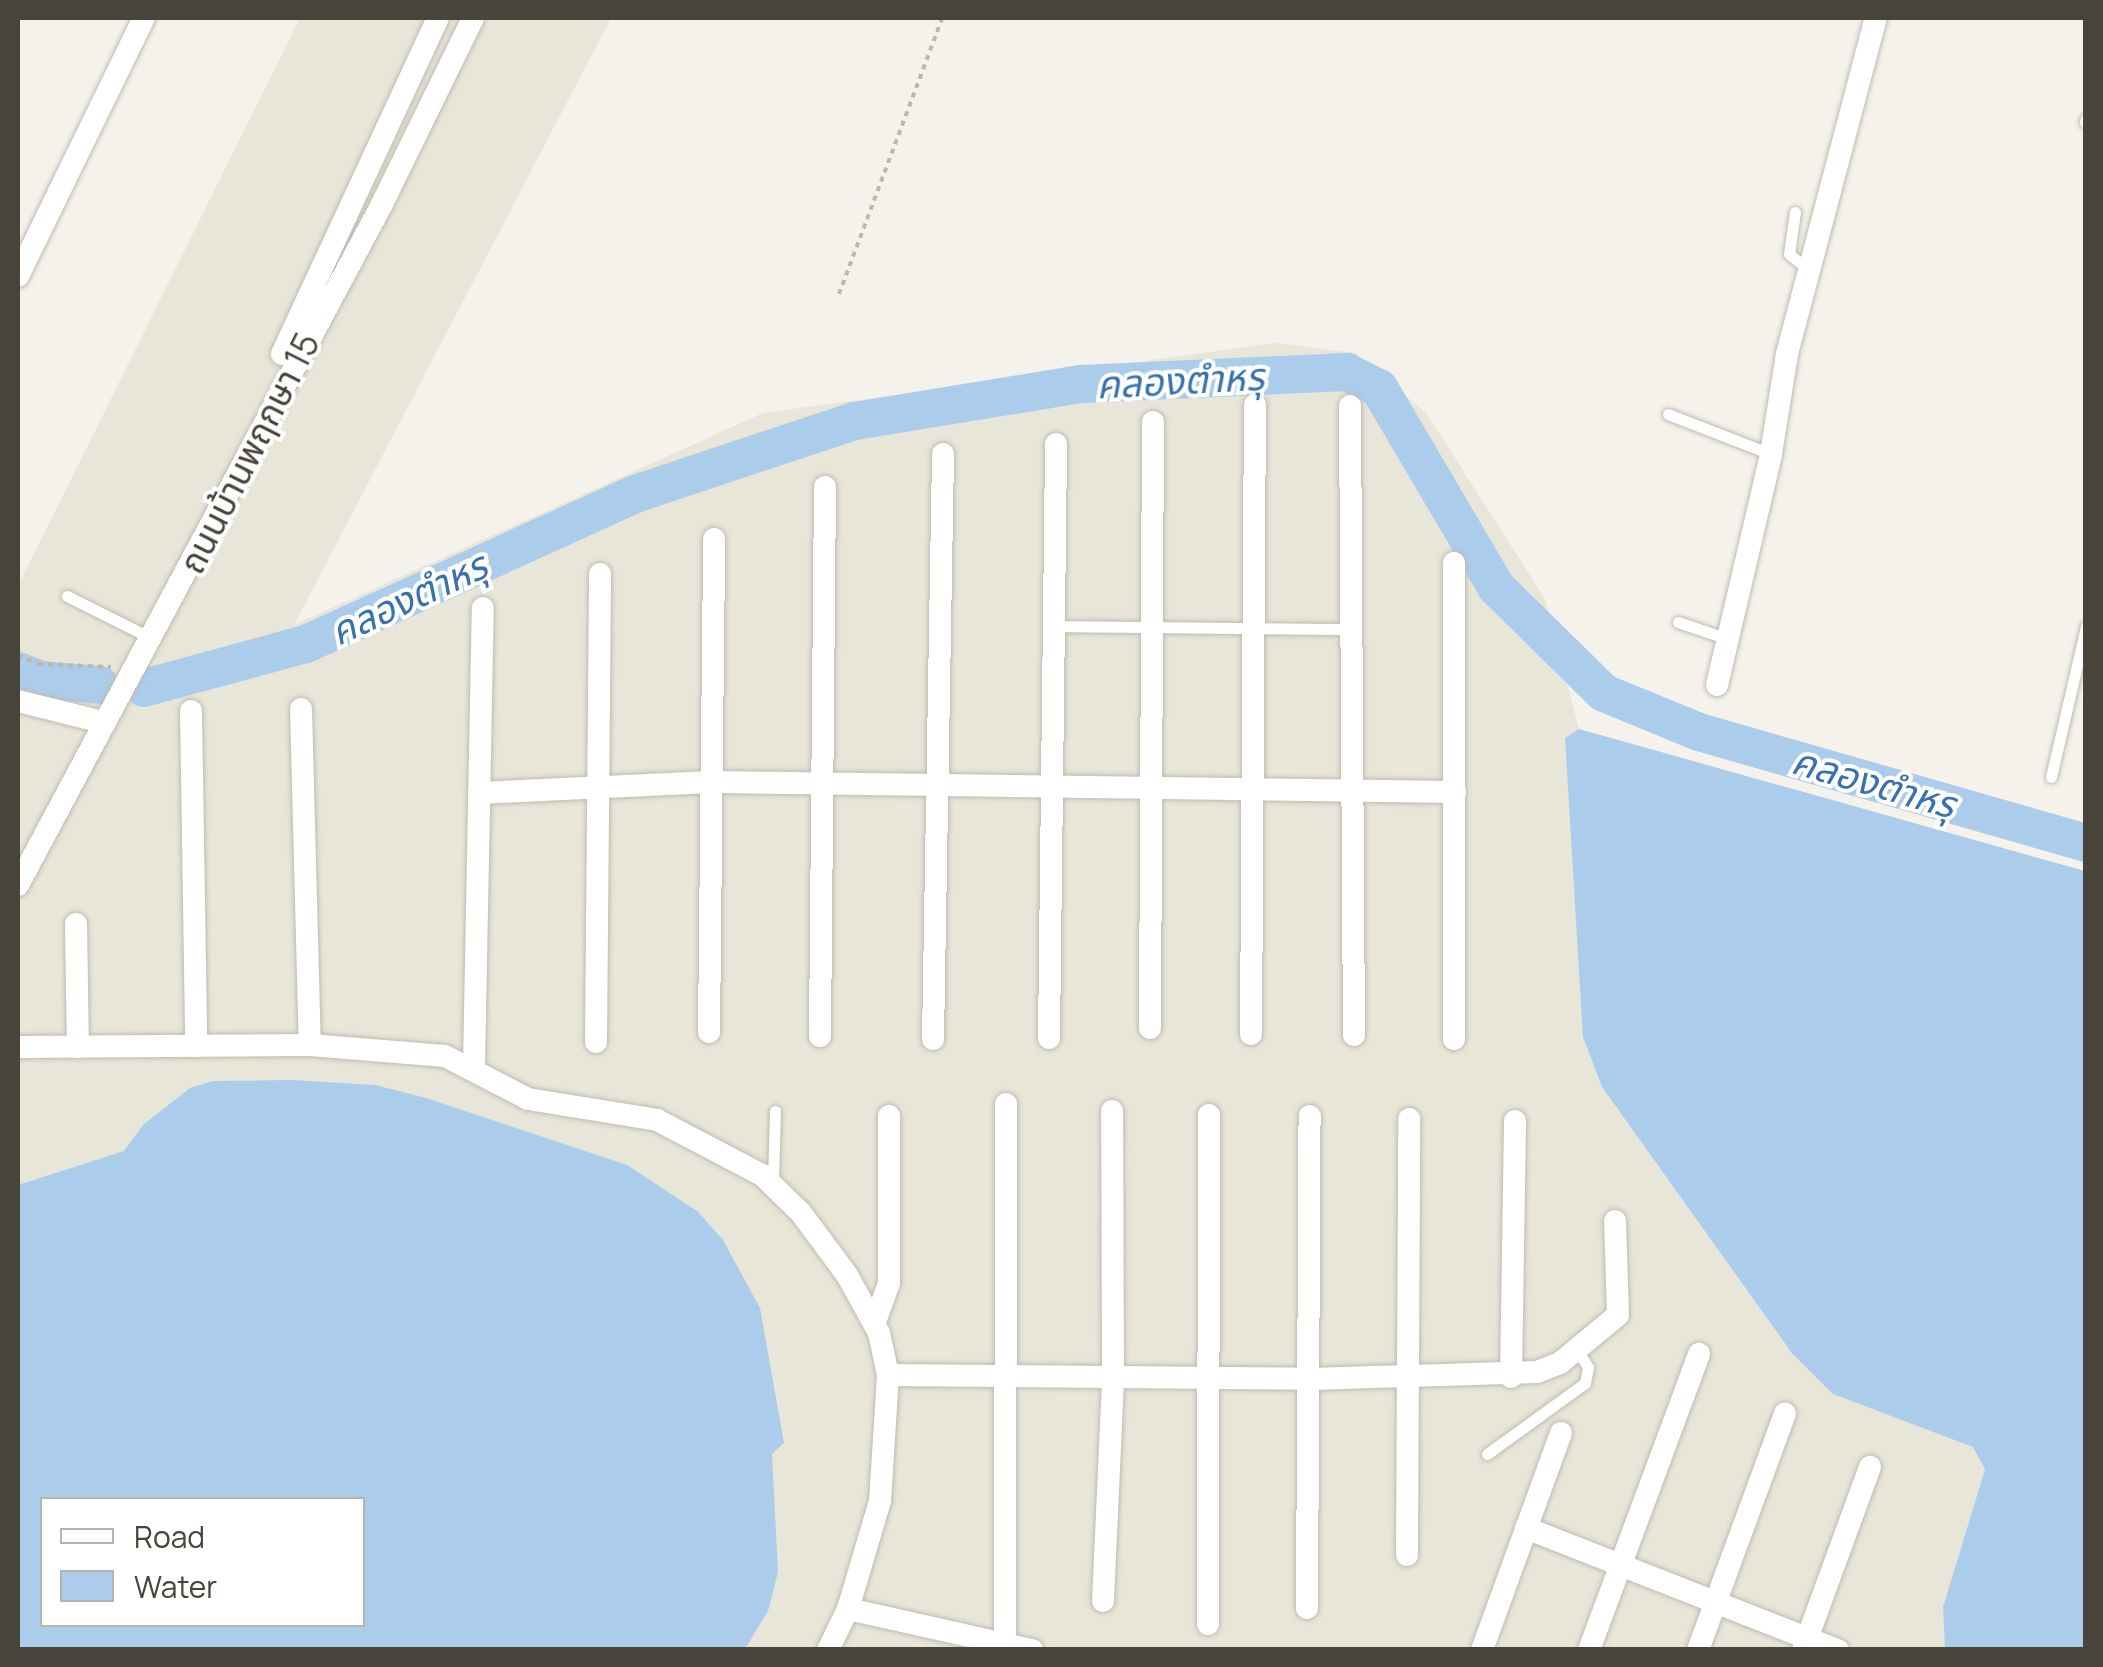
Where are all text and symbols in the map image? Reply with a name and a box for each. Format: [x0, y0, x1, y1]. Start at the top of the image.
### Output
street label: ถนนบ้านพฤกษา 15 [170, 326, 328, 580]
water label: คลองตำหรุ [1095, 353, 1265, 407]
water label: คลองตำหรุ [322, 542, 494, 654]
water label: คลองตำหรุ [1787, 737, 1961, 827]
legend [40, 1497, 365, 1627]
text: Road [134, 1516, 205, 1557]
text: Water [134, 1566, 217, 1607]

